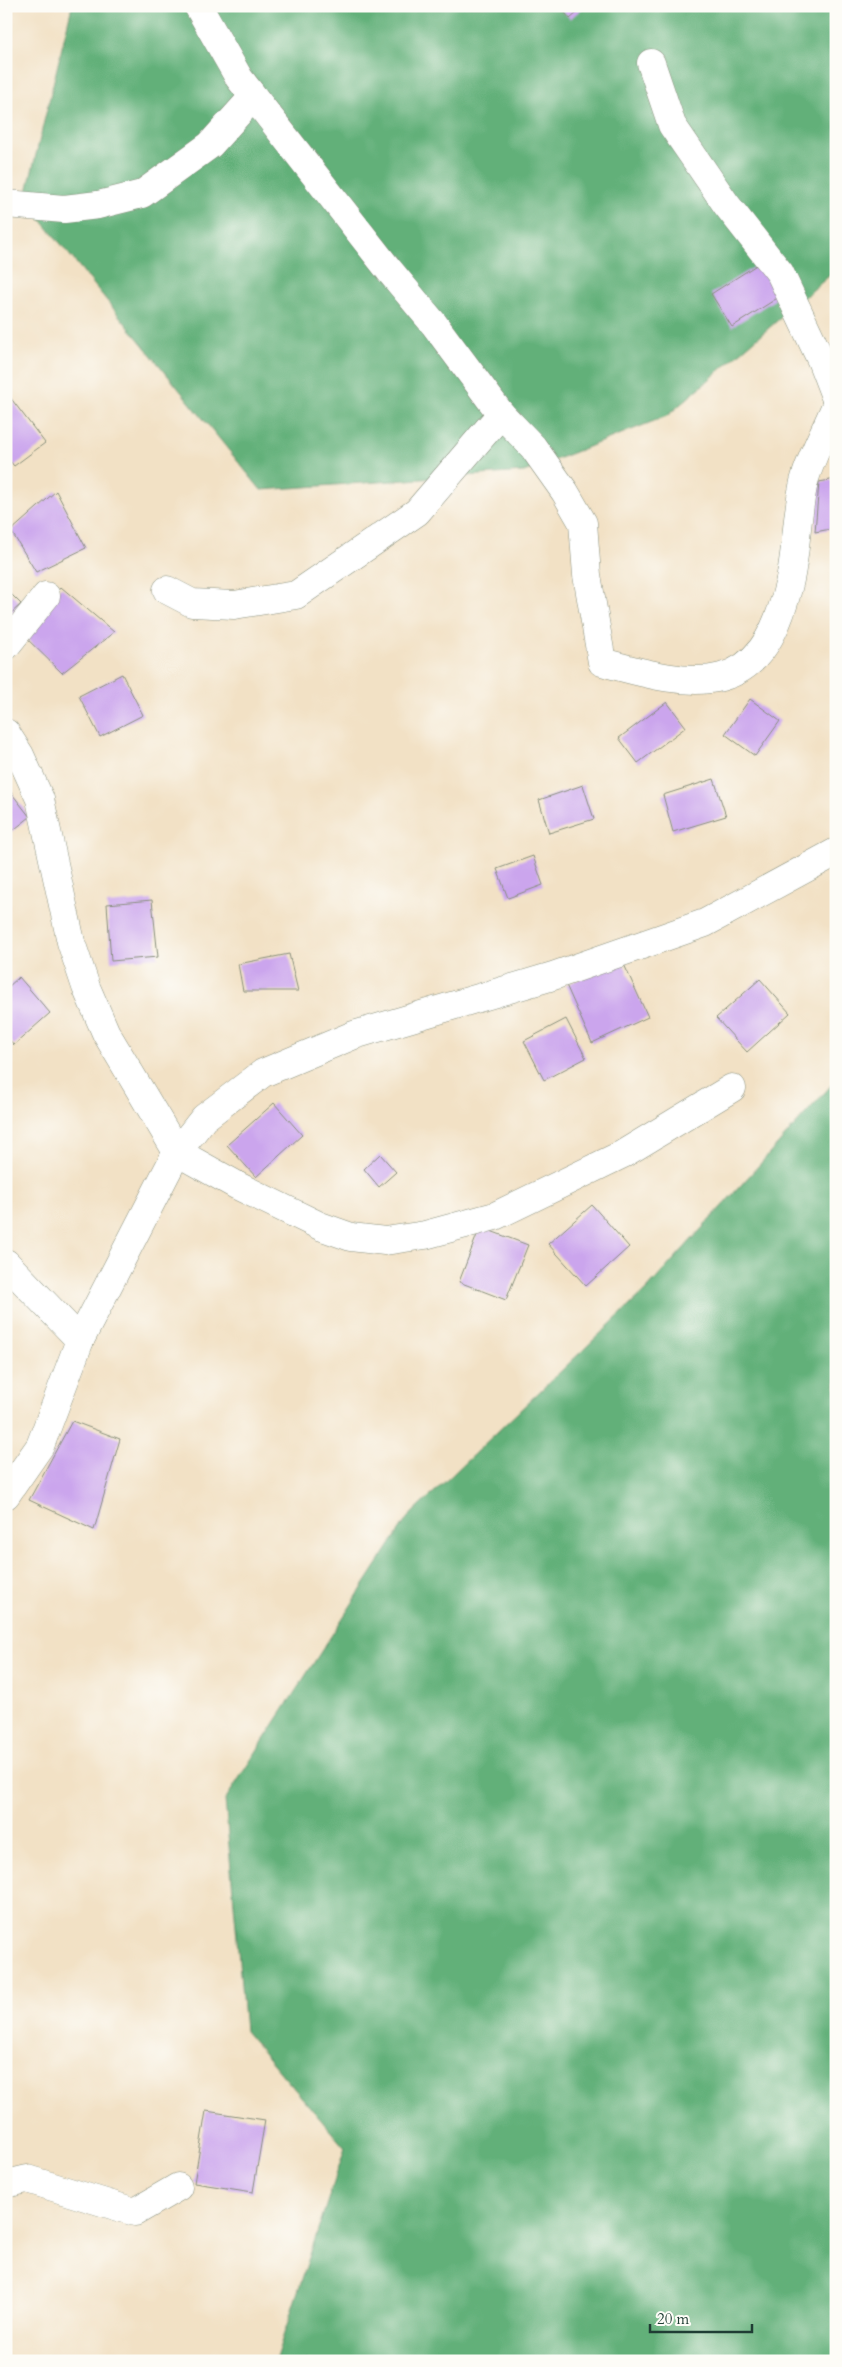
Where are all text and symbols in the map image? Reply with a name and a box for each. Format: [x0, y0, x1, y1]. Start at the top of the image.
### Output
scale bar [650, 2302, 752, 2334]
text: 20 m [657, 2309, 689, 2329]

